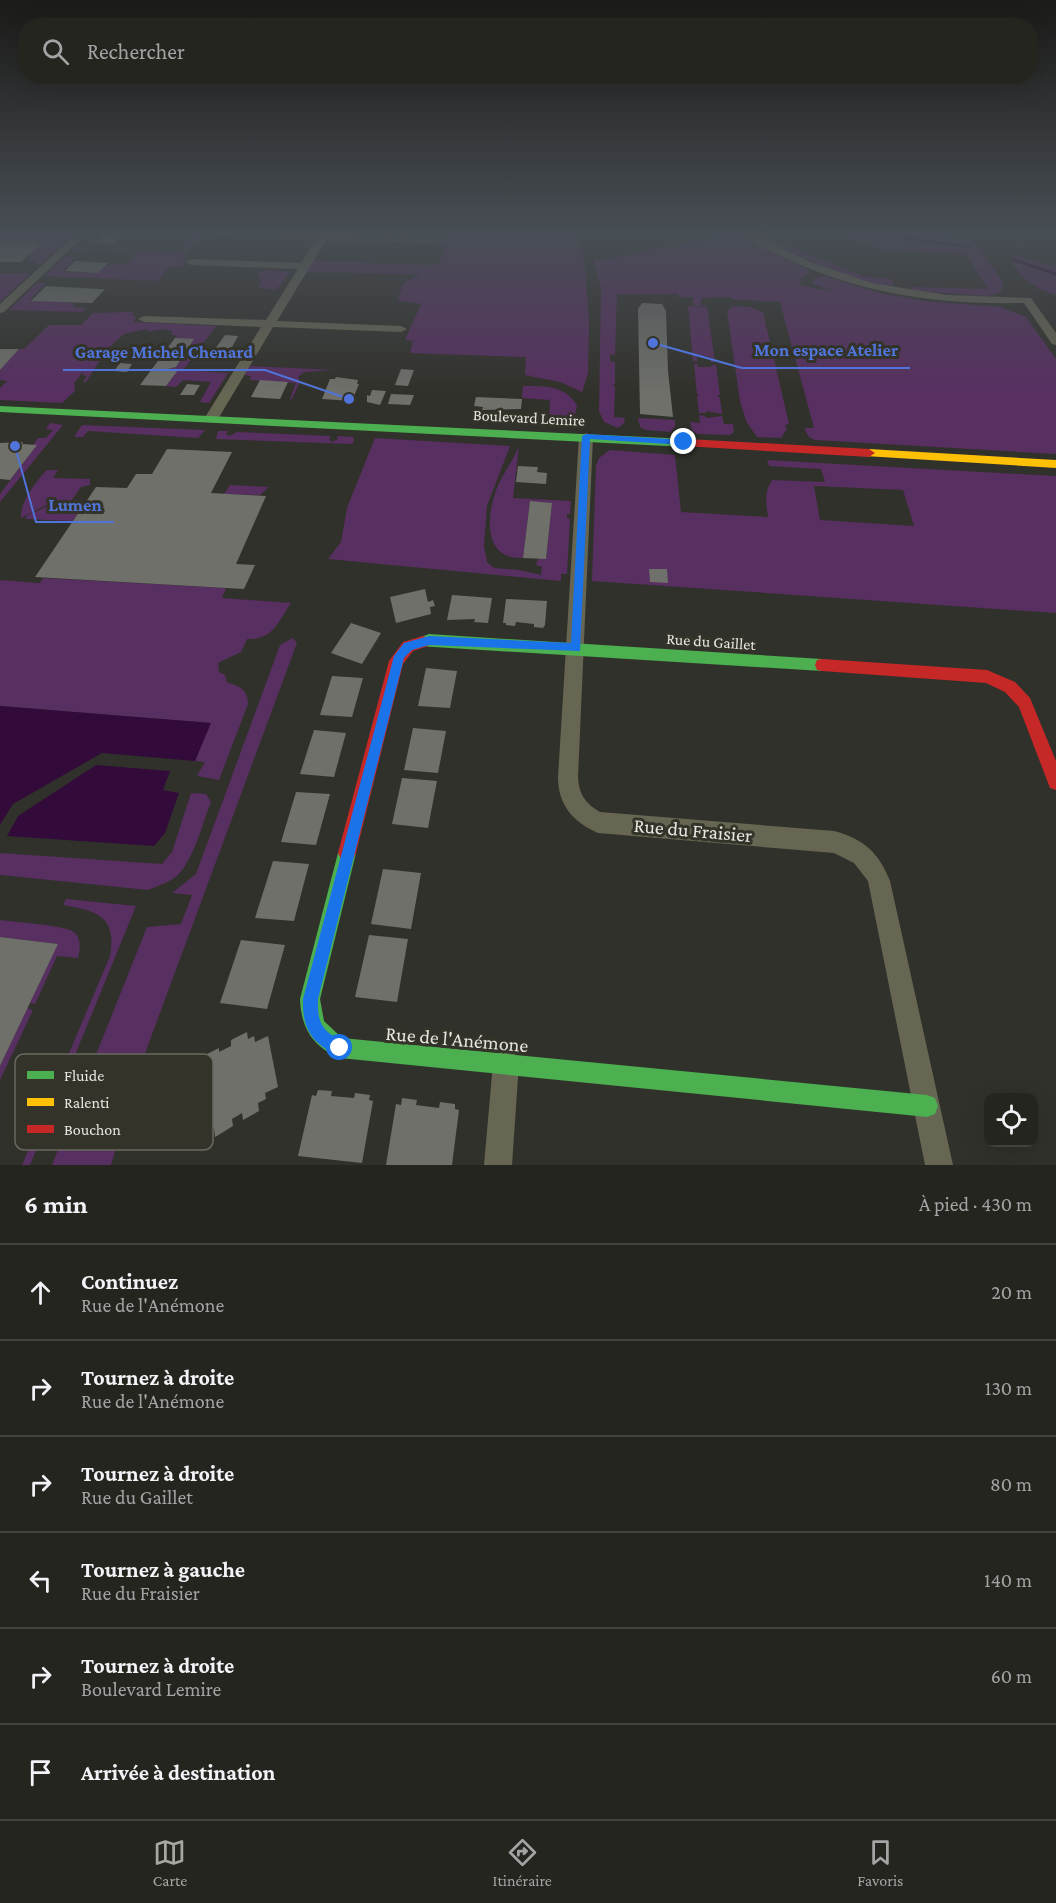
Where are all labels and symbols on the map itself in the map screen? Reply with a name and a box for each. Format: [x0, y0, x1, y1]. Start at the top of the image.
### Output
callout: Mon espace Atelier [742, 332, 910, 368]
callout: Garage Michel Chenard [63, 334, 265, 370]
text: Mon espace Atelier [754, 340, 898, 360]
text: Garage Michel Chenard [75, 342, 253, 362]
street label: Boulevard Lemire [472, 406, 585, 429]
route end [670, 428, 696, 454]
callout: Lumen [36, 486, 114, 522]
text: Lumen [48, 495, 102, 515]
street label: Rue du Gaillet [666, 630, 757, 653]
street label: Rue du Fraisier [633, 814, 753, 846]
street label: Rue de l'Anémone [385, 1022, 529, 1056]
route start [326, 1034, 352, 1060]
legend [15, 1054, 213, 1150]
text: Fluide [64, 1067, 104, 1084]
text: Ralenti [64, 1094, 109, 1111]
text: Bouchon [64, 1121, 121, 1138]

